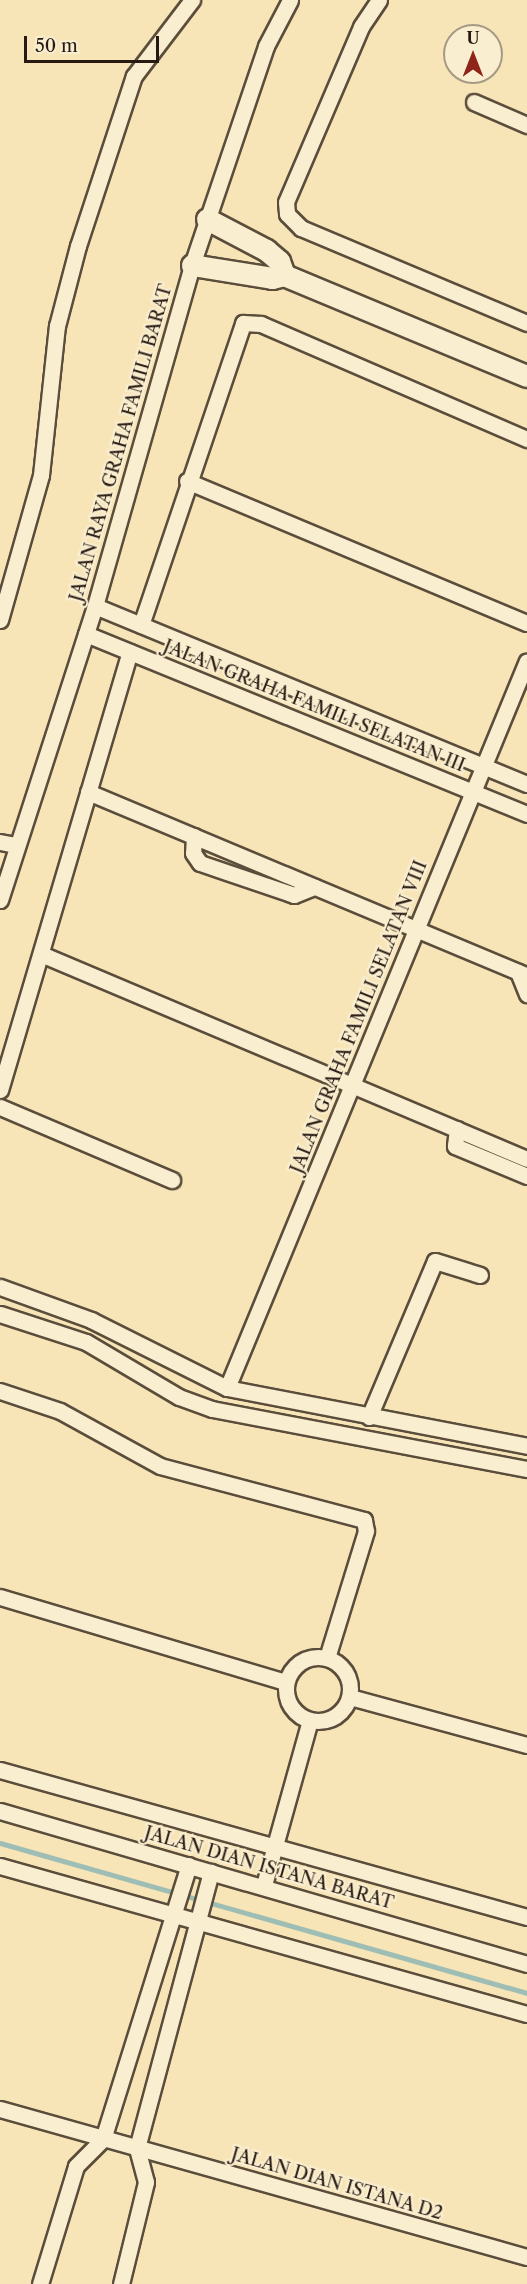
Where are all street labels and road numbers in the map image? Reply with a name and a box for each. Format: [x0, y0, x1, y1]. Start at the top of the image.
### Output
street label: JALAN RAYA GRAHA FAMILI BARAT [65, 281, 177, 605]
street label: JALAN GRAHA FAMILI SELATAN III [160, 635, 468, 777]
street label: JALAN GRAHA FAMILI SELATAN VIII [286, 857, 432, 1177]
street label: JALAN DIAN ISTANA BARAT [142, 1822, 396, 1914]
street label: JALAN DIAN ISTANA D2 [228, 2143, 446, 2225]

